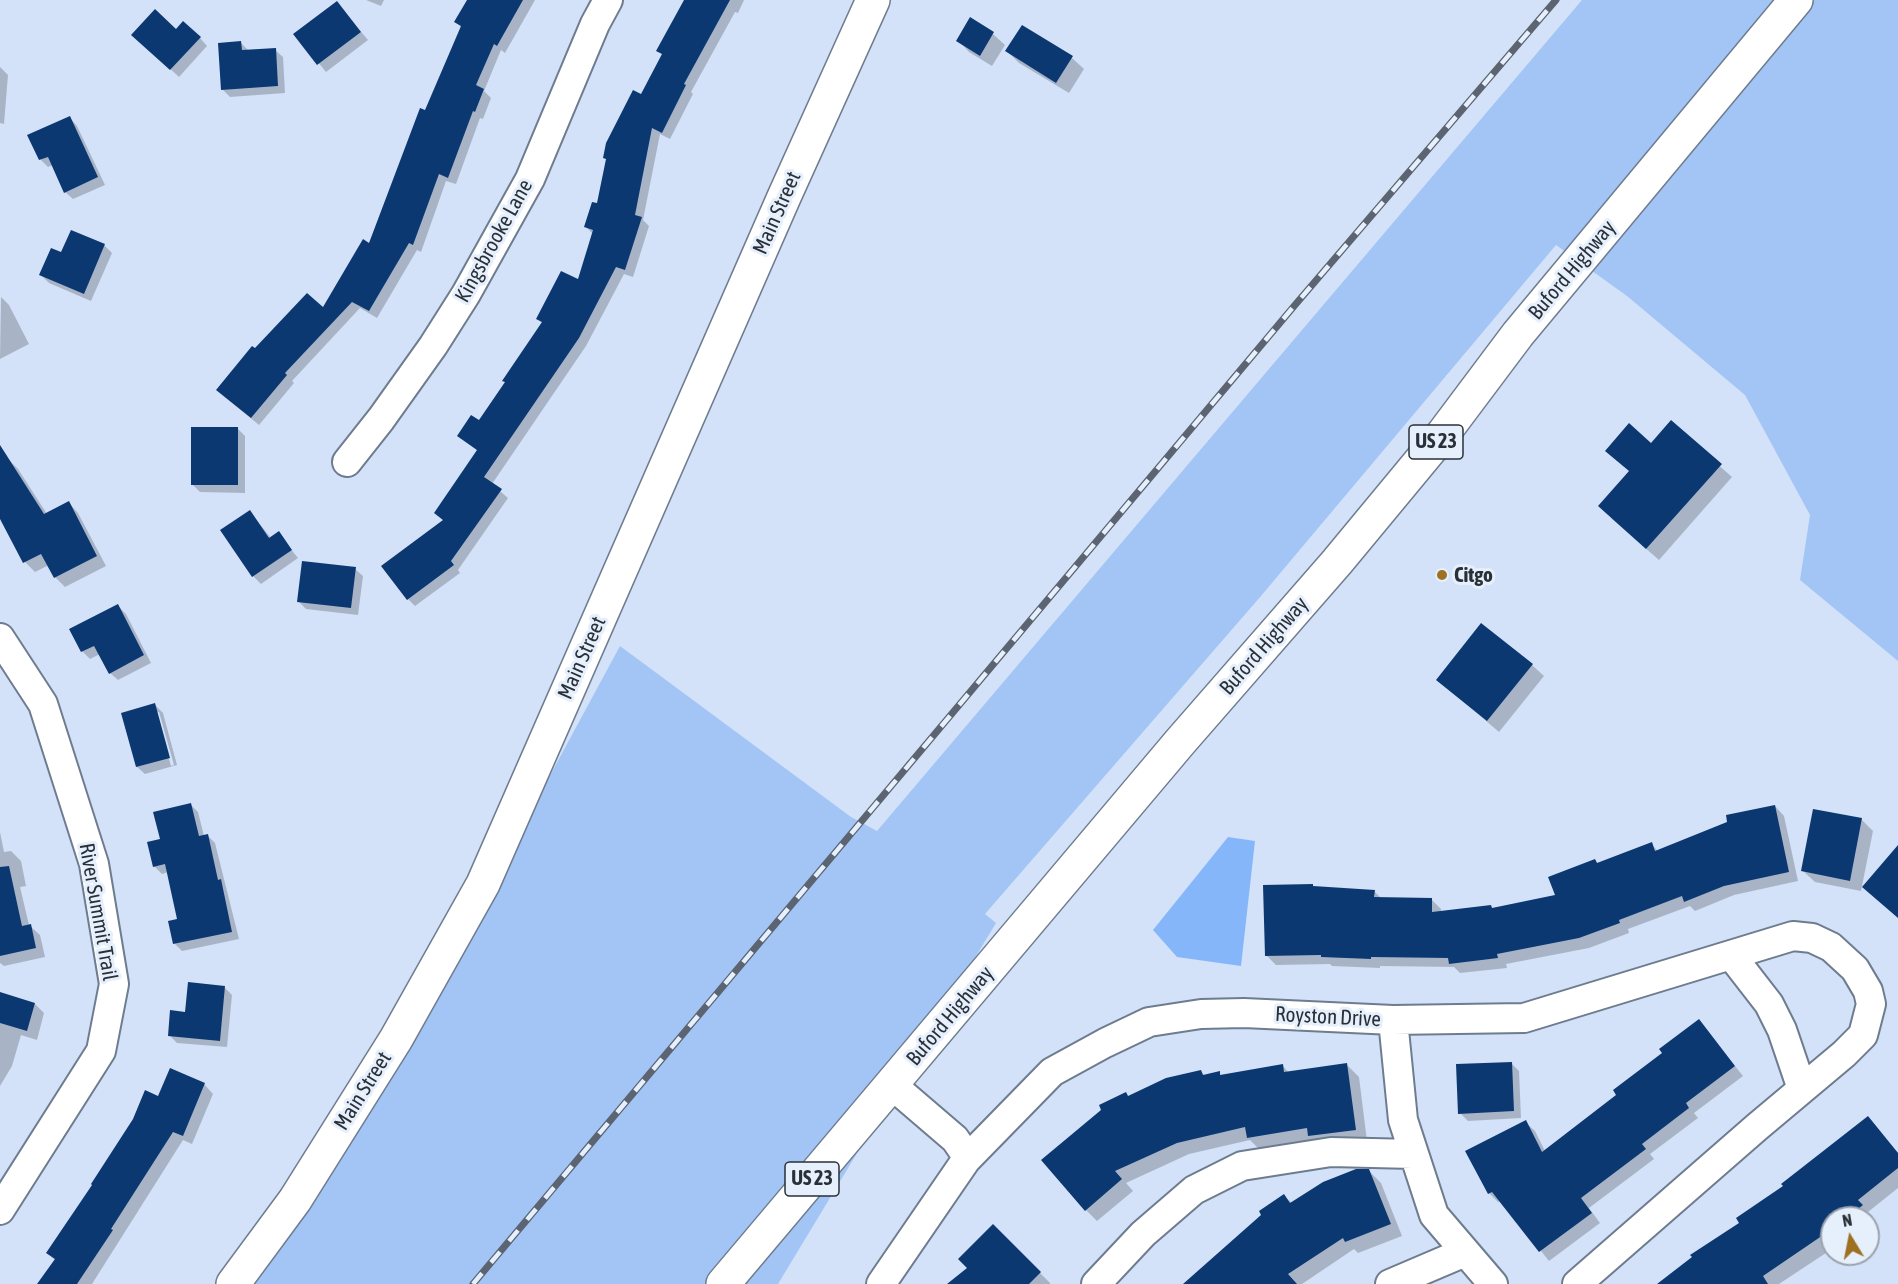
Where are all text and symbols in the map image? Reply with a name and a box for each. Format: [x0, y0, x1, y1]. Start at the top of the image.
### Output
street label: Main Street [748, 168, 806, 258]
street label: Kingsbrooke Lane [450, 175, 538, 307]
street label: Buford Highway [1523, 215, 1621, 325]
road number: US 23 [1409, 425, 1463, 459]
place label: Citgo [1454, 562, 1493, 588]
marker: Citgo [1435, 568, 1449, 582]
street label: Buford Highway [1215, 592, 1313, 700]
street label: Main Street [553, 613, 611, 703]
street label: River Summit Trail [74, 841, 122, 983]
street label: Buford Highway [901, 961, 999, 1071]
street label: Royston Drive [1275, 1002, 1381, 1032]
street label: Main Street [329, 1047, 397, 1135]
road number: US 23 [785, 1162, 839, 1196]
north arrow [1820, 1206, 1880, 1266]
text: N [1841, 1211, 1853, 1230]

